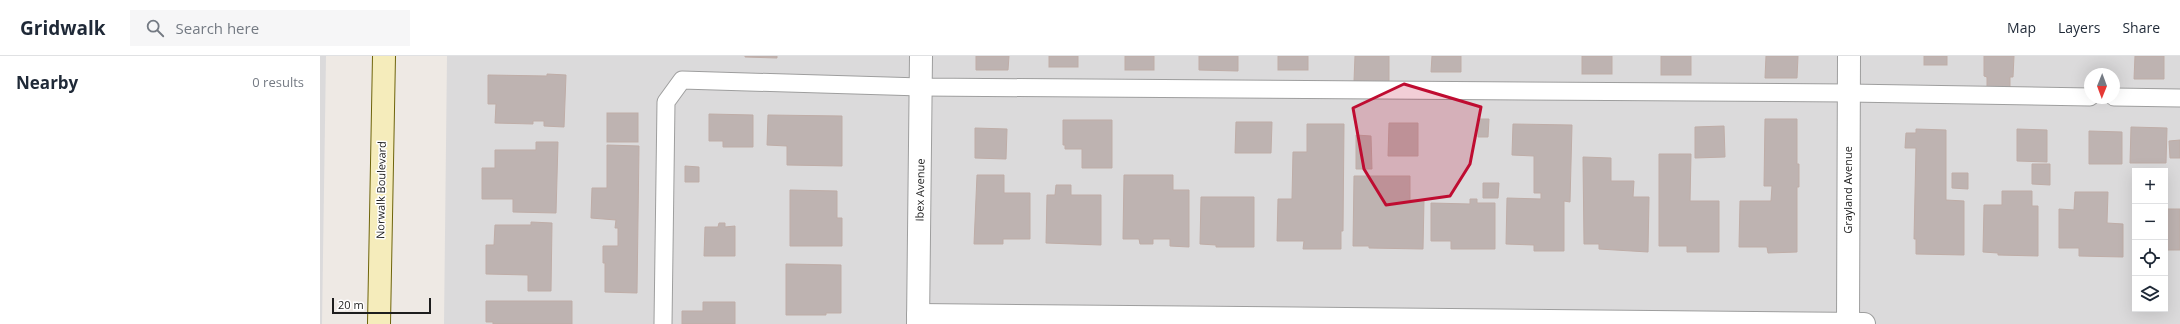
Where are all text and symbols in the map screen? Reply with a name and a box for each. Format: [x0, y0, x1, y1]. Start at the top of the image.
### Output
search box [130, 10, 410, 46]
text: Gridwalk [20, 15, 106, 41]
icon: search [144, 17, 166, 39]
text: Search here [176, 18, 259, 38]
text: Map [2007, 18, 2036, 37]
text: Layers [2058, 18, 2100, 37]
text: Share [2122, 18, 2160, 37]
north arrow [2084, 68, 2120, 104]
text: Nearby [16, 71, 78, 94]
text: 0 results [252, 73, 304, 91]
street label: Norwalk Boulevard [372, 141, 389, 239]
street label: Grayland Avenue [1840, 146, 1855, 234]
street label: Ibex Avenue [911, 158, 928, 222]
map controls [2132, 168, 2168, 312]
button: + [2132, 168, 2168, 204]
button: − [2132, 204, 2168, 240]
button: locate [2132, 240, 2168, 276]
button: layers [2132, 276, 2168, 312]
scale bar [332, 296, 431, 315]
text: 20 m [338, 297, 364, 312]

